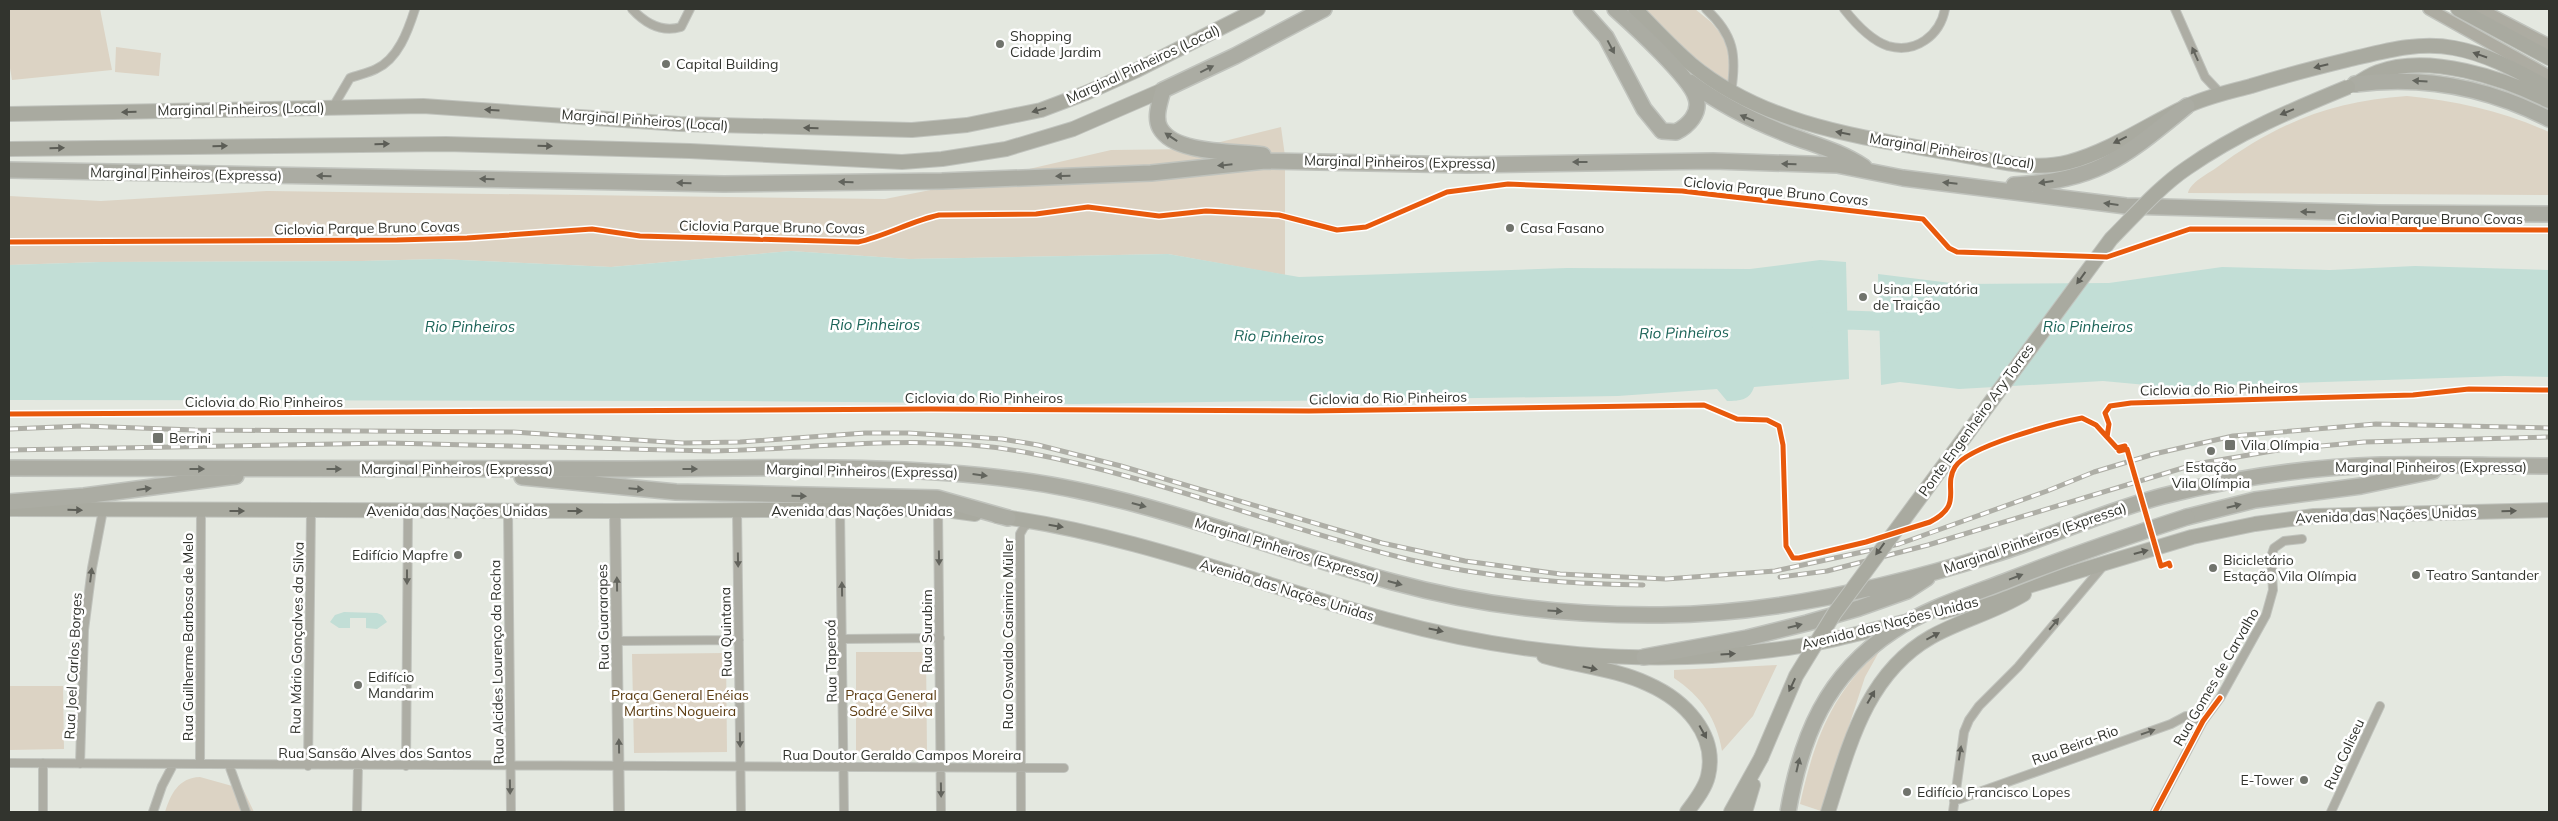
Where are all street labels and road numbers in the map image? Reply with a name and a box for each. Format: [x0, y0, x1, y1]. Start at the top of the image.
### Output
street label: Marginal Pinheiros (Local) [1063, 21, 1223, 107]
street label: Marginal Pinheiros (Local) [157, 99, 325, 119]
street label: Marginal Pinheiros (Local) [561, 105, 729, 135]
street label: Marginal Pinheiros (Local) [1868, 129, 2036, 173]
street label: Marginal Pinheiros (Expressa) [1304, 151, 1496, 173]
street label: Marginal Pinheiros (Expressa) [90, 163, 282, 185]
street label: Ciclovia Parque Bruno Covas [1683, 172, 1869, 210]
street label: Ciclovia Parque Bruno Covas [2337, 210, 2523, 228]
street label: Ciclovia Parque Bruno Covas [679, 216, 865, 238]
street label: Ciclovia Parque Bruno Covas [274, 217, 460, 239]
street label: Ponte Engenheiro Ary Torres [1915, 340, 2038, 500]
street label: Ciclovia do Rio Pinheiros [2140, 379, 2298, 399]
street label: Ciclovia do Rio Pinheiros [1309, 388, 1467, 408]
street label: Ciclovia do Rio Pinheiros [905, 389, 1063, 407]
street label: Ciclovia do Rio Pinheiros [185, 393, 343, 411]
street label: Marginal Pinheiros (Expressa) [2335, 458, 2527, 476]
street label: Marginal Pinheiros (Expressa) [361, 460, 553, 478]
street label: Marginal Pinheiros (Expressa) [766, 460, 958, 482]
street label: Marginal Pinheiros (Expressa) [1941, 498, 2129, 578]
street label: Avenida das Nações Unidas [366, 502, 548, 520]
street label: Avenida das Nações Unidas [771, 502, 953, 520]
street label: Avenida das Nações Unidas [2295, 503, 2477, 527]
street label: Marginal Pinheiros (Expressa) [1193, 513, 1381, 587]
street label: Rua Guilherme Barbosa de Melo [179, 533, 197, 741]
street label: Rua Oswaldo Casimiro Müller [999, 538, 1017, 729]
street label: Rua Mário Gonçalves da Silva [286, 542, 308, 734]
street label: Avenida das Nações Unidas [1198, 555, 1377, 625]
street label: Rua Alcides Lourenço da Rocha [486, 559, 508, 765]
street label: Rua Guararapes [593, 564, 613, 670]
street label: Rua Quintana [716, 587, 736, 677]
street label: Rua Surubim [918, 589, 936, 673]
street label: Rua Joel Carlos Borges [60, 592, 86, 740]
street label: Avenida das Nações Unidas [1800, 592, 1980, 654]
street label: Rua Gomes de Carvalho [2169, 605, 2263, 749]
street label: Rua Taperoá [821, 619, 841, 703]
street label: Rua Coliseu [2320, 716, 2368, 792]
street label: Rua Beira-Rio [2029, 721, 2121, 769]
street label: Rua Sansão Alves dos Santos [278, 744, 472, 762]
street label: Rua Doutor Geraldo Campos Moreira [783, 746, 1021, 764]

